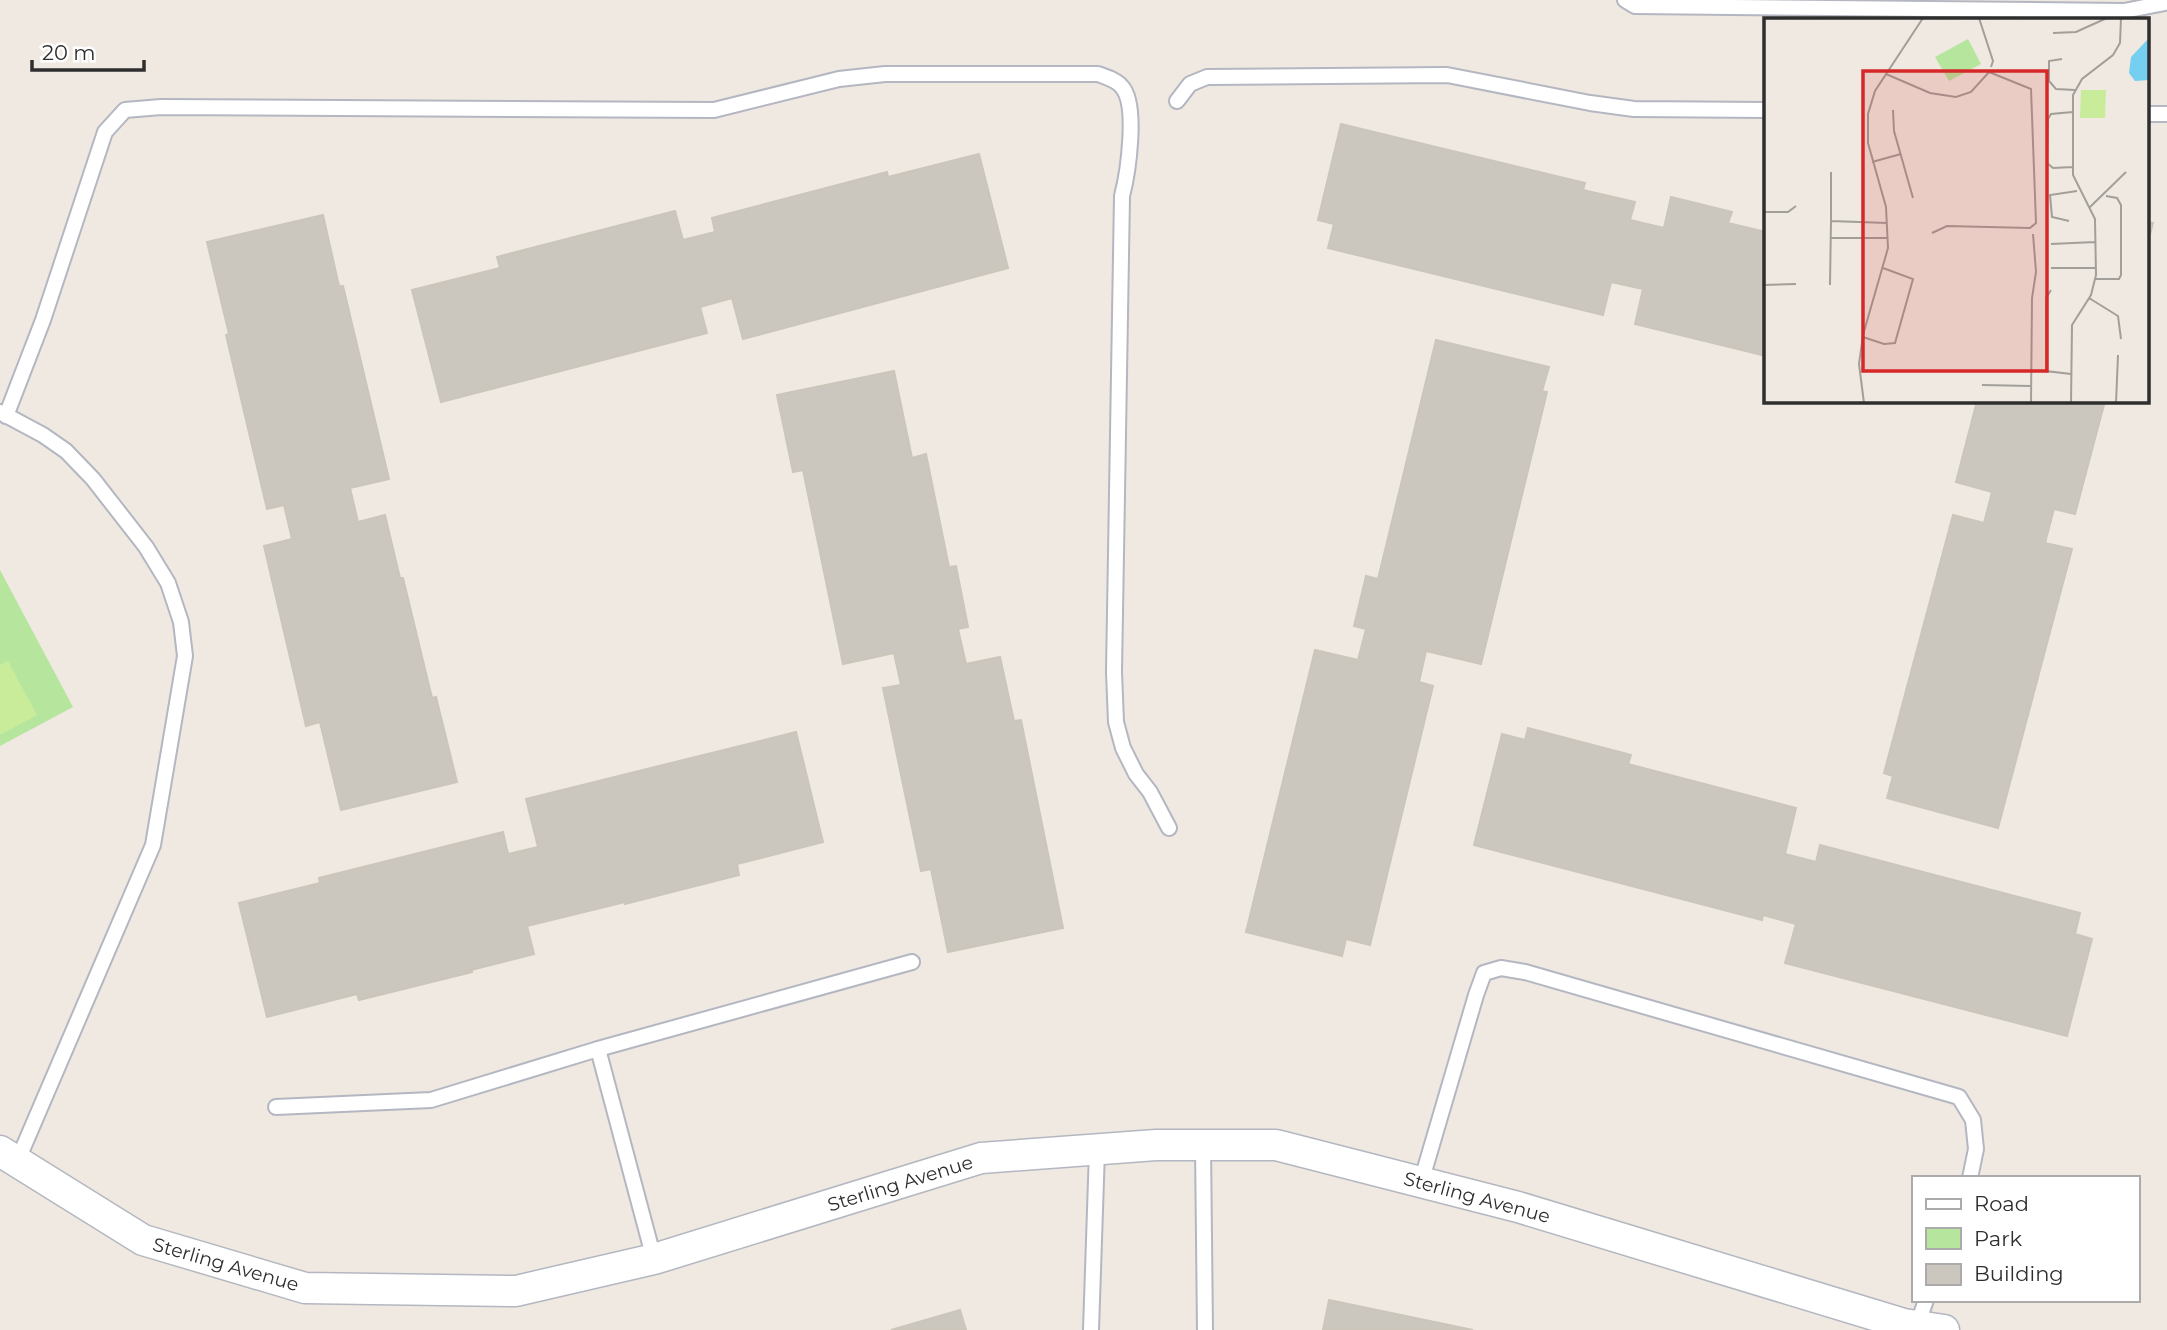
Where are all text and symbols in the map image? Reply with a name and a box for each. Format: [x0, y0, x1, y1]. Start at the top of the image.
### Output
inset map [1764, 18, 2150, 402]
scale bar [32, 28, 144, 72]
text: 20 m [42, 40, 96, 65]
street label: Sterling Avenue [825, 1150, 976, 1217]
street label: Sterling Avenue [1401, 1167, 1553, 1228]
legend [1912, 1176, 2139, 1302]
text: Road [1974, 1191, 2029, 1216]
text: Park [1974, 1226, 2022, 1251]
street label: Sterling Avenue [150, 1233, 301, 1296]
text: Building [1974, 1261, 2064, 1286]

